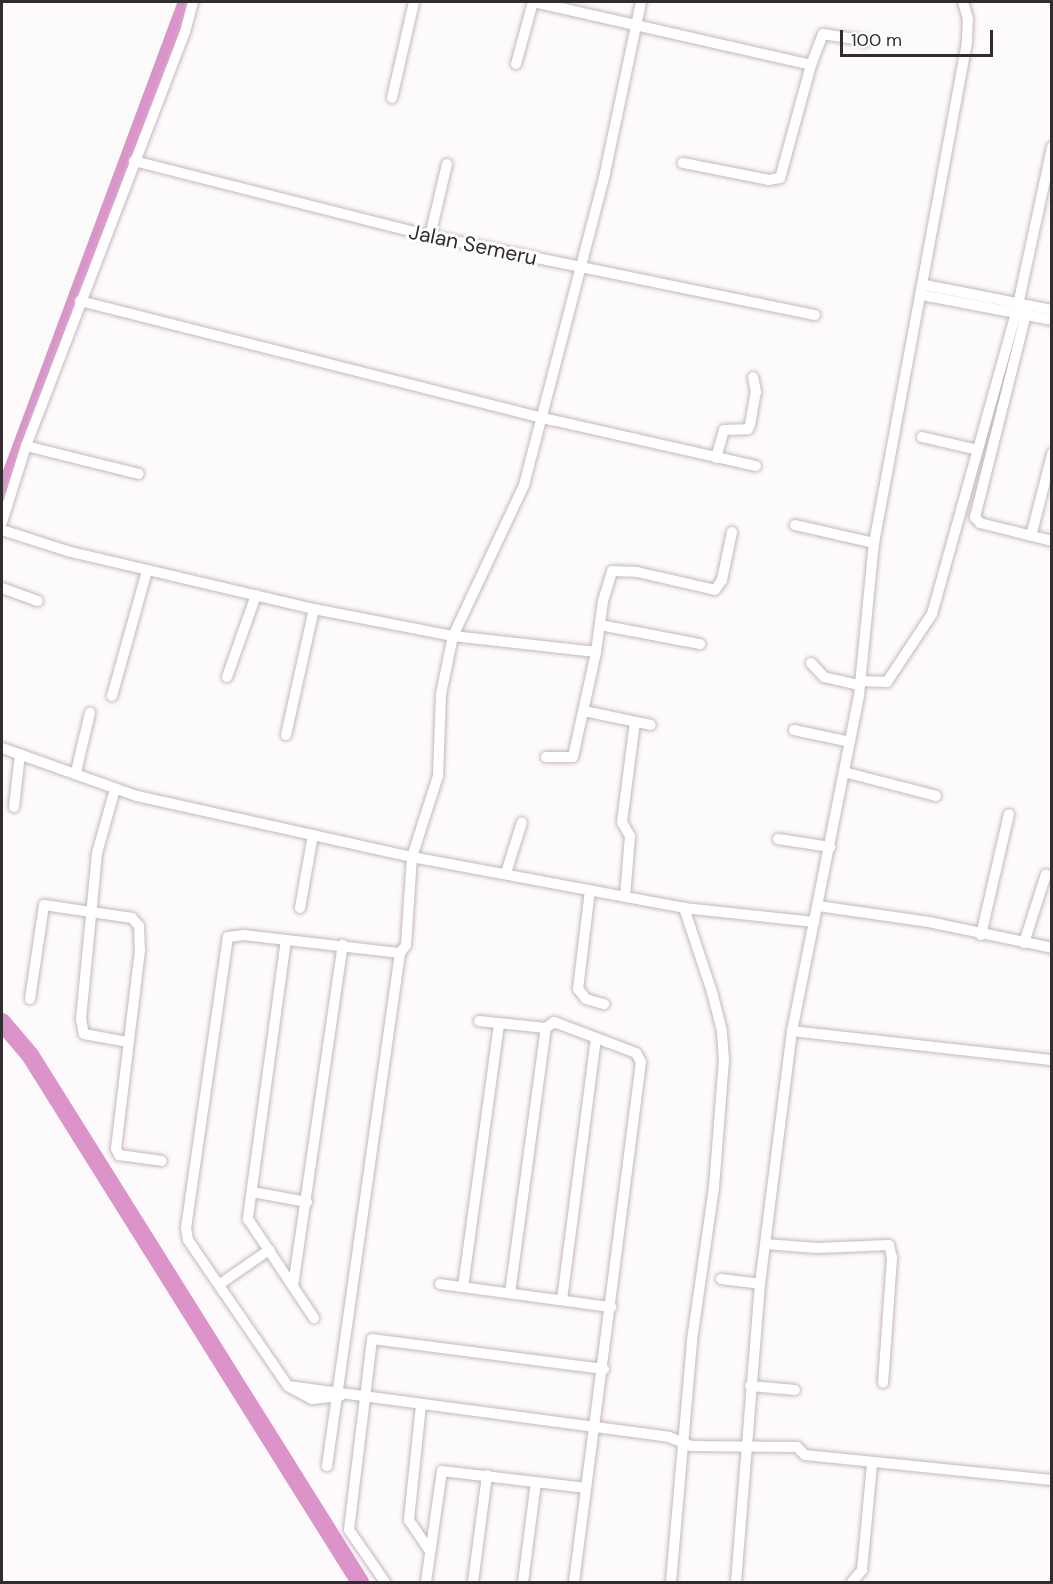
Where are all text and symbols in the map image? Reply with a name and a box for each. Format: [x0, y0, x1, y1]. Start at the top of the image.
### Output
scale bar [843, 18, 996, 56]
text: 100 m [851, 28, 902, 52]
street label: Jalan Semeru [407, 219, 539, 271]

